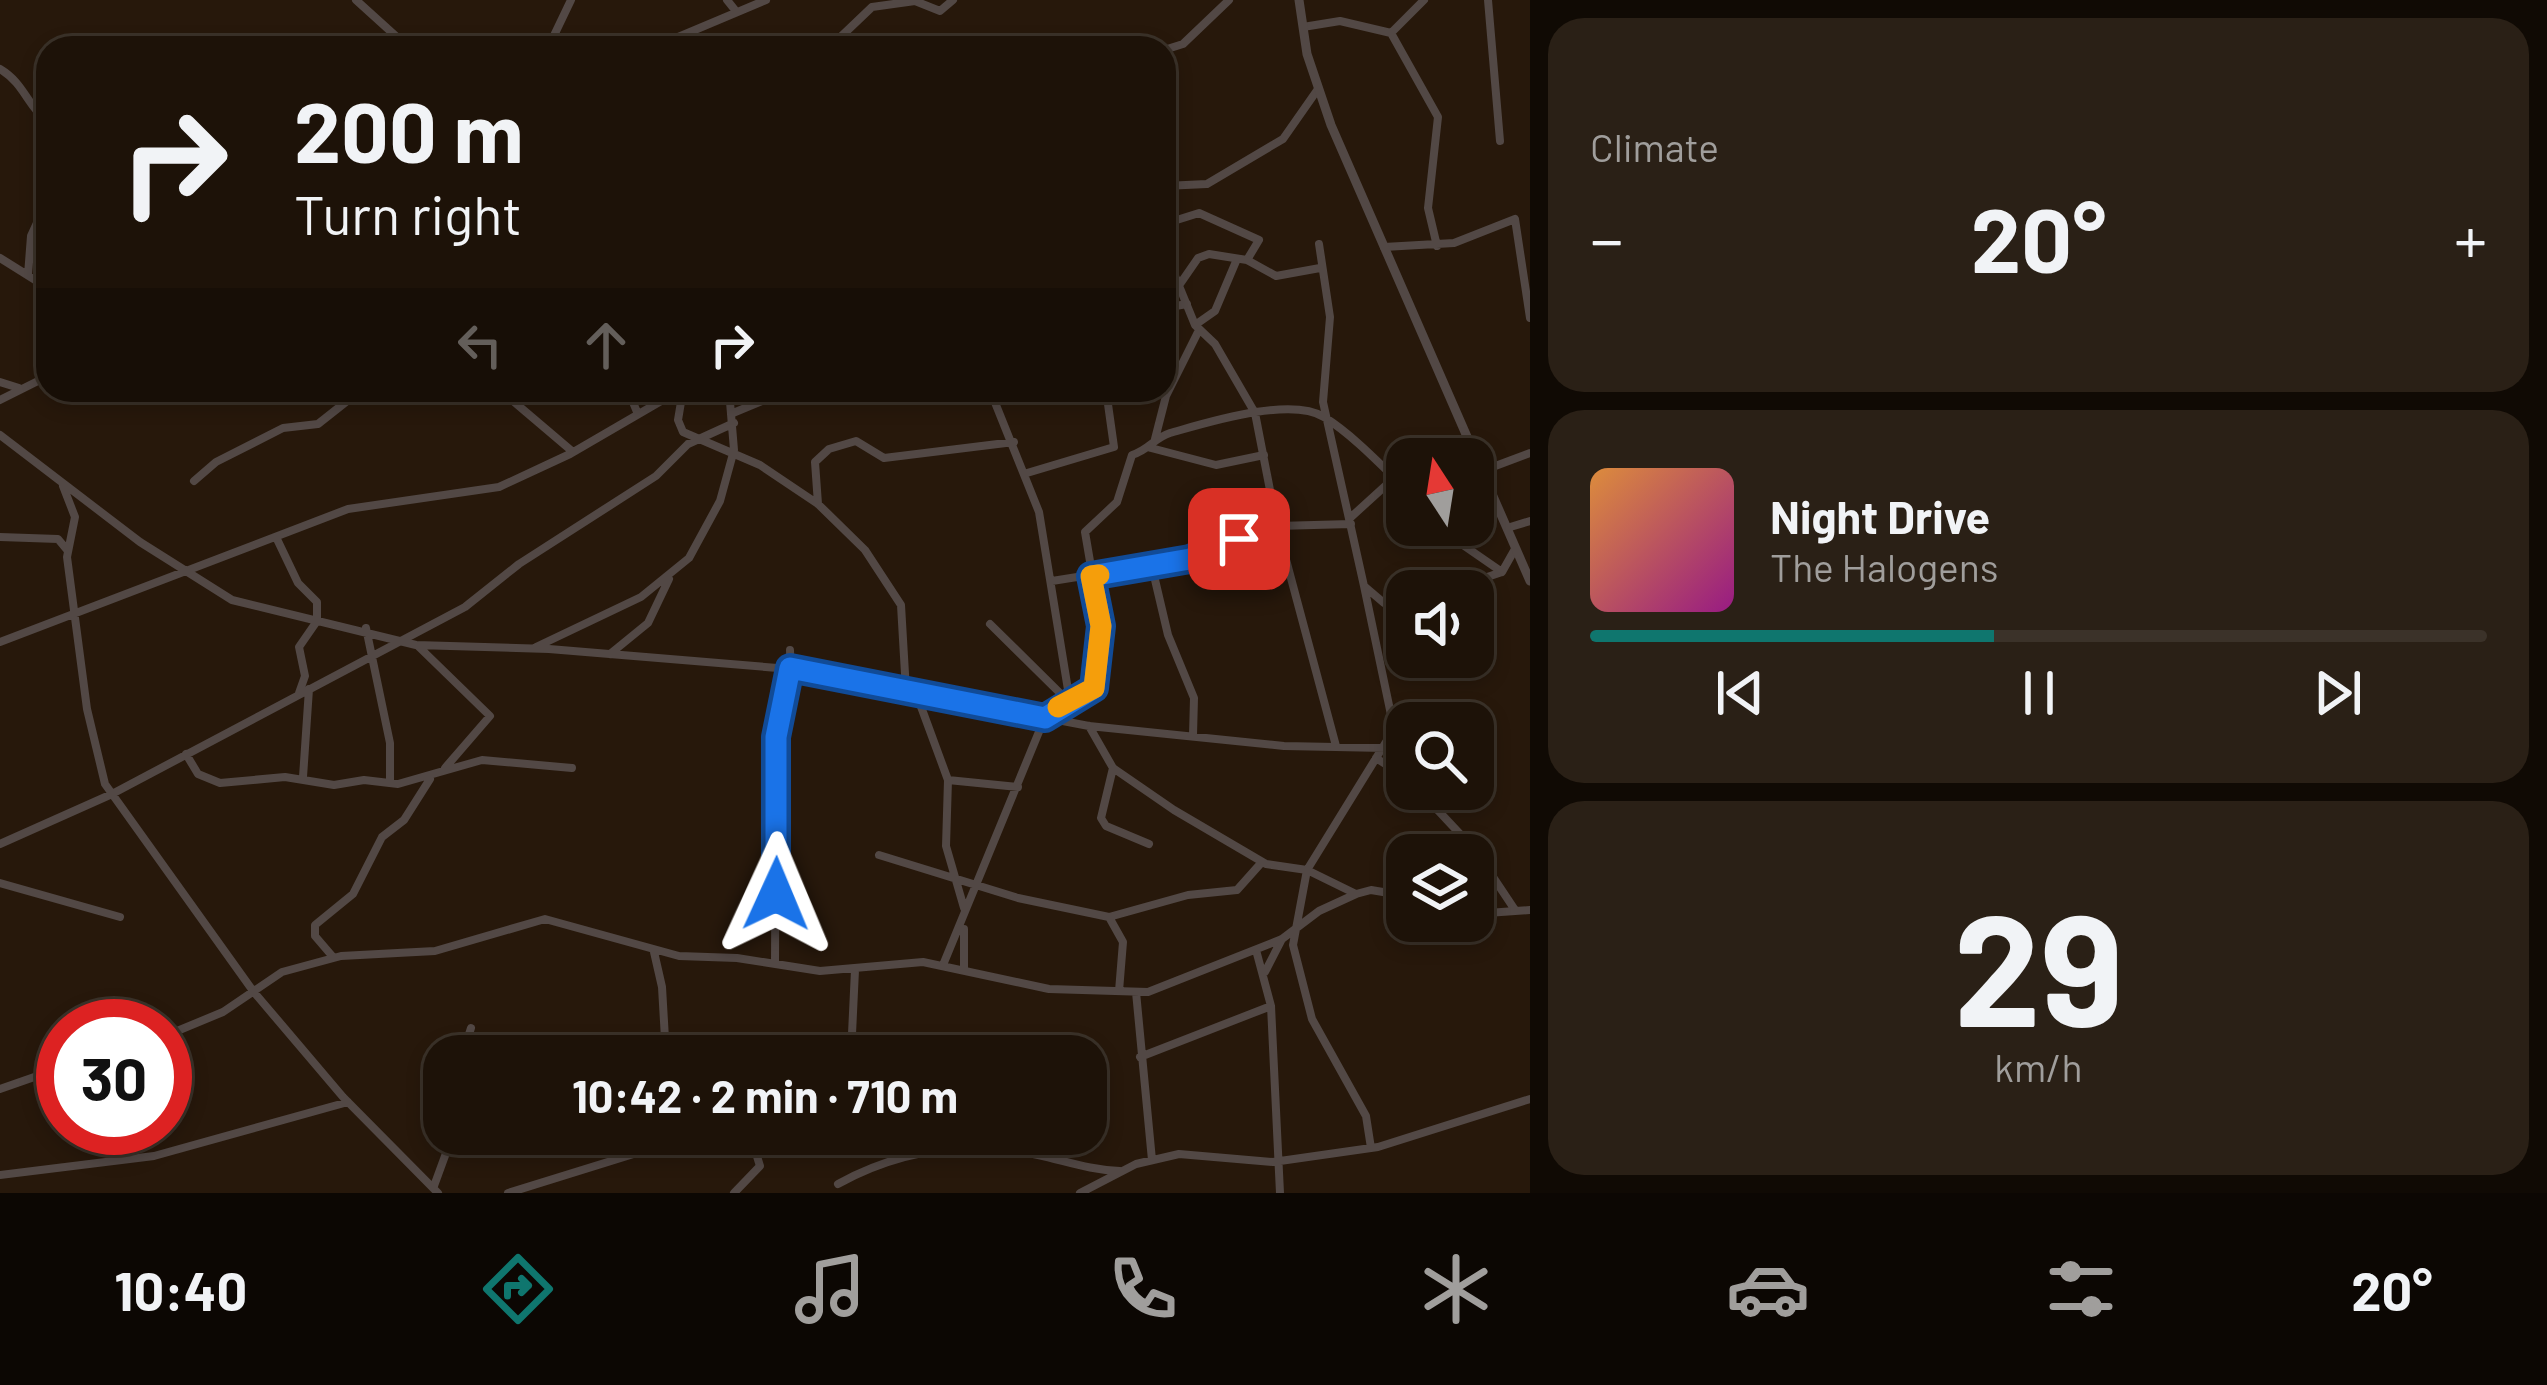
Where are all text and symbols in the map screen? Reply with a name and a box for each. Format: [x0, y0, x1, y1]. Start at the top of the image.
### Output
text: 200 m [294, 79, 524, 180]
icon: right [96, 84, 252, 240]
text: Climate [1590, 123, 1719, 170]
text: Turn right [294, 181, 522, 246]
text: 20° [1971, 183, 2106, 291]
text: − [1590, 198, 1623, 277]
text: + [2454, 198, 2487, 277]
icon: left [447, 312, 513, 378]
icon: ahead [573, 312, 639, 378]
icon: right [699, 312, 765, 378]
north arrow [1386, 438, 1494, 546]
map controls [1386, 438, 1494, 942]
pin [1188, 488, 1290, 590]
text: Night Drive [1770, 489, 1990, 543]
icon: arrive [1206, 506, 1272, 572]
text: The Halogens [1770, 543, 1999, 590]
button: sound [1386, 570, 1494, 678]
icon: previous [1707, 660, 1773, 726]
icon: pause [2006, 660, 2072, 726]
icon: next [2305, 660, 2371, 726]
button: search [1386, 702, 1494, 810]
position arrow [713, 831, 839, 957]
button: layers [1386, 834, 1494, 942]
text: 29 [1953, 871, 2124, 1058]
speed limit sign: 30 [36, 999, 192, 1155]
text: km/h [1994, 1043, 2083, 1090]
text: 10:42 · 2 min · 710 m [572, 1068, 958, 1122]
icon: directions [476, 1247, 560, 1331]
icon: music [788, 1247, 872, 1331]
icon: phone [1101, 1247, 1185, 1331]
icon: climate [1414, 1247, 1498, 1331]
icon: car [1726, 1247, 1810, 1331]
icon: filters [2039, 1247, 2123, 1331]
text: 10:40 [114, 1257, 247, 1322]
text: 20° [2351, 1257, 2433, 1322]

